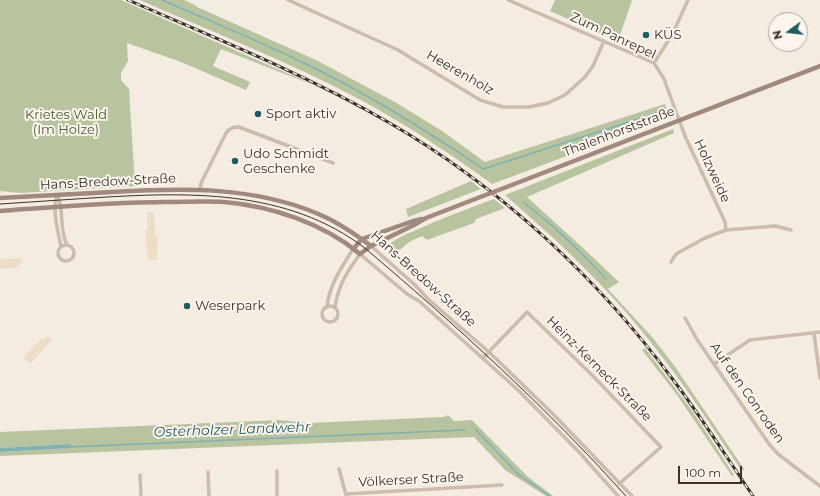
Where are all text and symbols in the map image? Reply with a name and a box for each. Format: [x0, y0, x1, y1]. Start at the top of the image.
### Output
street label: Zum Panrepel [568, 9, 658, 63]
north arrow [768, 12, 808, 52]
place label: KÜS [654, 27, 681, 43]
text: N [769, 29, 785, 41]
marker: KÜS [641, 30, 651, 40]
street label: Heerenholz [424, 47, 496, 99]
street label: Thalenhorststraße [561, 104, 677, 160]
place label: Sport aktiv [266, 106, 336, 122]
park label: Krietes Wald (Im Holze) [25, 107, 107, 138]
marker: Sport aktiv [253, 109, 263, 119]
street label: Holzweide [691, 137, 733, 205]
place label: Udo Schmidt Geschenke [243, 146, 329, 177]
marker: Udo Schmidt Geschenke [230, 156, 240, 166]
street label: Hans-Bredow-Straße [40, 171, 176, 193]
street label: Hans-Bredow-Straße [367, 228, 479, 330]
place label: Weserpark [195, 298, 265, 314]
marker: Weserpark [182, 301, 192, 311]
street label: Heinz-Kerneck-Straße [543, 313, 655, 425]
street label: Auf den Conroden [706, 340, 788, 446]
water label: Osterholzer Landwehr [153, 419, 311, 441]
scale bar [680, 458, 744, 484]
text: 100 m [685, 465, 721, 480]
street label: Völkerser Straße [358, 469, 464, 491]

